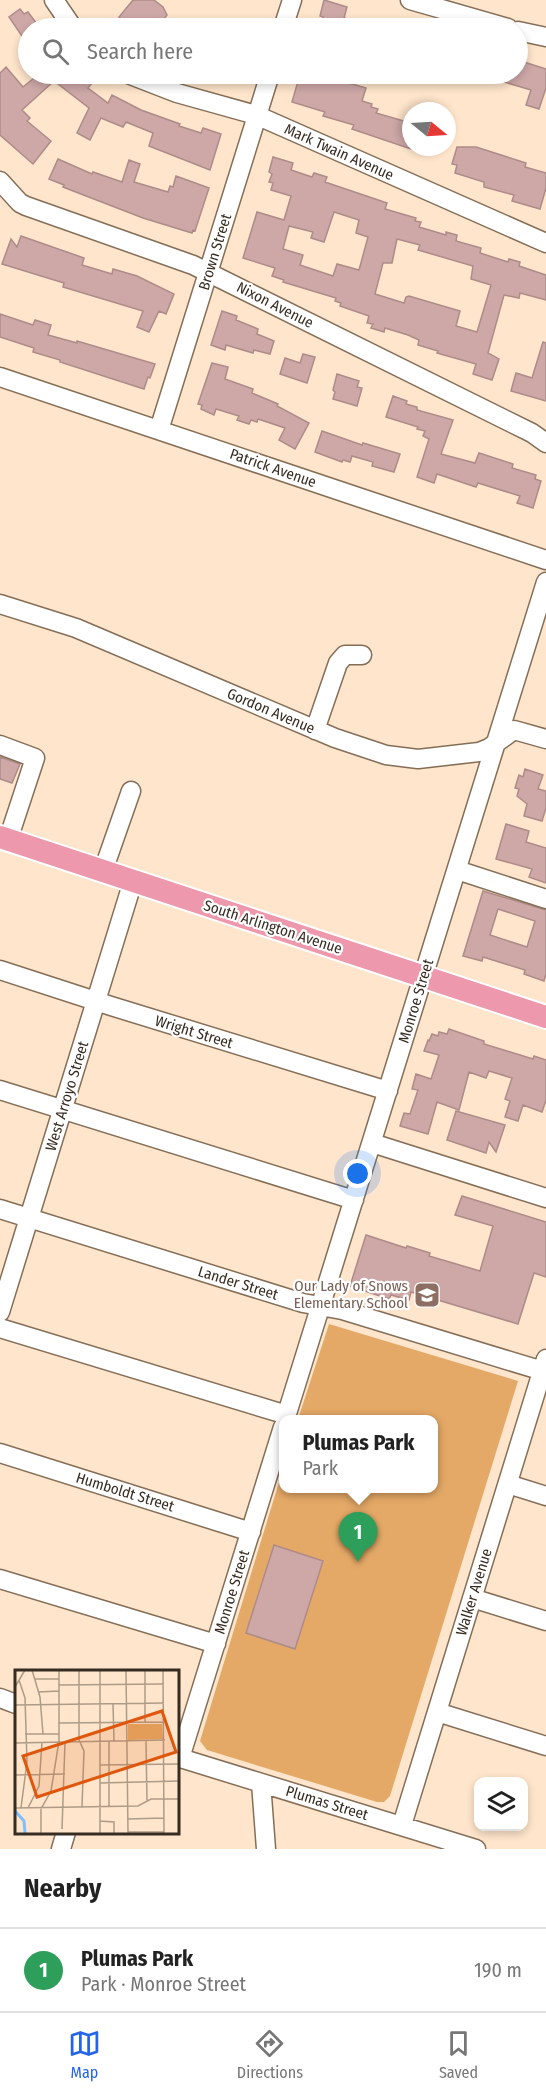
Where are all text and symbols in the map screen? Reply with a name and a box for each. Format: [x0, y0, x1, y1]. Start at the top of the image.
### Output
search box [18, 18, 528, 84]
icon: search [39, 35, 72, 68]
text: Search here [87, 38, 193, 65]
north arrow [402, 102, 456, 156]
street label: Mark Twain Avenue [282, 120, 396, 184]
street label: Brown Street [195, 211, 235, 292]
street label: Nixon Avenue [234, 278, 316, 332]
street label: Patrick Avenue [227, 445, 319, 491]
street label: Gordon Avenue [224, 684, 318, 738]
street label: South Arlington Avenue [202, 896, 344, 958]
street label: Monroe Street [395, 957, 437, 1045]
street label: Wright Street [153, 1012, 235, 1052]
street label: West Arroyo Street [42, 1039, 92, 1153]
your location [343, 1159, 372, 1188]
street label: Lander Street [196, 1262, 280, 1304]
place label: Our Lady of Snows Elementary School [294, 1277, 408, 1312]
school or university icon: Our Lady of Snows Elementary School [412, 1280, 442, 1310]
popup [279, 1415, 438, 1493]
text: Plumas Park [302, 1429, 415, 1456]
text: Park [302, 1456, 338, 1480]
street label: Humboldt Street [74, 1469, 176, 1515]
pin: 1 [338, 1512, 378, 1562]
street label: Walker Avenue [452, 1546, 496, 1638]
street label: Monroe Street [211, 1548, 253, 1636]
inset map [15, 1670, 178, 1834]
map controls [474, 1777, 528, 1831]
button: layers [474, 1777, 528, 1831]
street label: Plumas Street [284, 1782, 370, 1824]
text: Nearby [24, 1873, 101, 1904]
text: Plumas Park [81, 1945, 193, 1972]
text: 1 [39, 1958, 48, 1982]
text: 190 m [474, 1958, 522, 1982]
text: Park · Monroe Street [81, 1972, 246, 1996]
tab: Map [68, 2027, 101, 2082]
tab: Directions [237, 2027, 303, 2082]
tab: Saved [439, 2027, 478, 2082]

